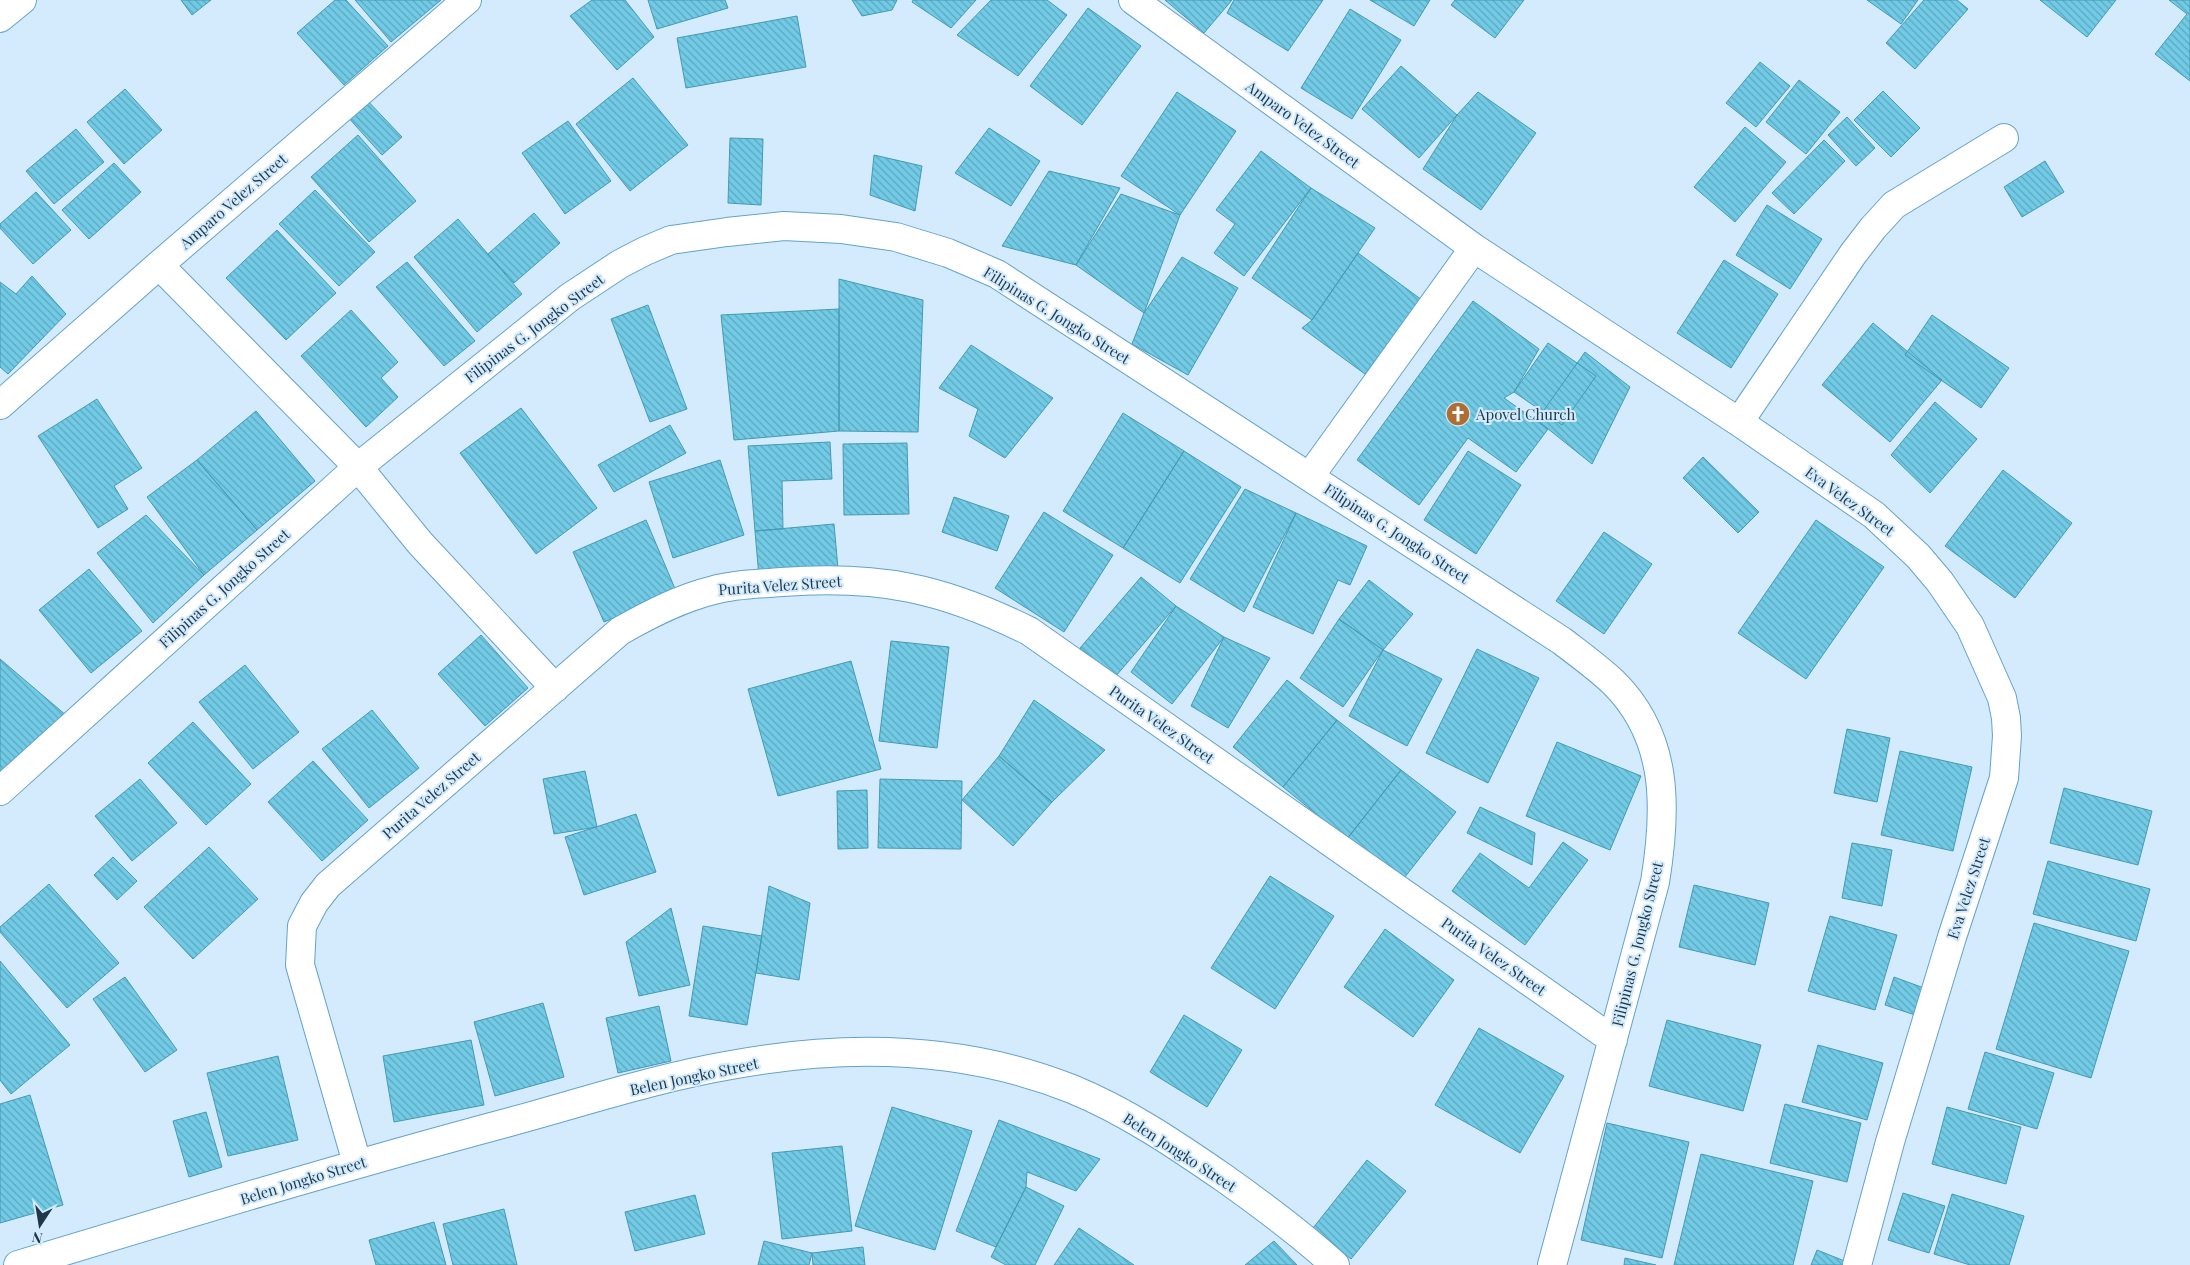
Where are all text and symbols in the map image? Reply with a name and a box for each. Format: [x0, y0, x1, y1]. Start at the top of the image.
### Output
street label: Amparo Velez Street [1241, 75, 1364, 172]
street label: Amparo Velez Street [174, 148, 291, 254]
street label: Filipinas G. Jongko Street [980, 262, 1135, 369]
street label: Filipinas G. Jongko Street [460, 269, 608, 387]
church icon: Apovel Church [1445, 401, 1471, 427]
place label: Apovel Church [1475, 404, 1576, 424]
street label: Eva Velez Street [1801, 462, 1899, 541]
street label: Filipinas G. Jongko Street [1321, 479, 1474, 588]
street label: Filipinas G. Jongko Street [154, 523, 294, 652]
street label: Purita Velez Street [718, 571, 843, 599]
street label: Purita Velez Street [1106, 680, 1219, 768]
street label: Purita Velez Street [378, 747, 485, 843]
street label: Eva Velez Street [1942, 834, 1994, 941]
street label: Filipinas G. Jongko Street [1607, 859, 1667, 1029]
street label: Purita Velez Street [1438, 912, 1551, 1000]
street label: Belen Jongko Street [628, 1052, 761, 1099]
street label: Belen Jongko Street [1120, 1108, 1241, 1196]
street label: Belen Jongko Street [237, 1151, 369, 1209]
north arrow [15, 1200, 65, 1250]
text: N [30, 1228, 44, 1249]

